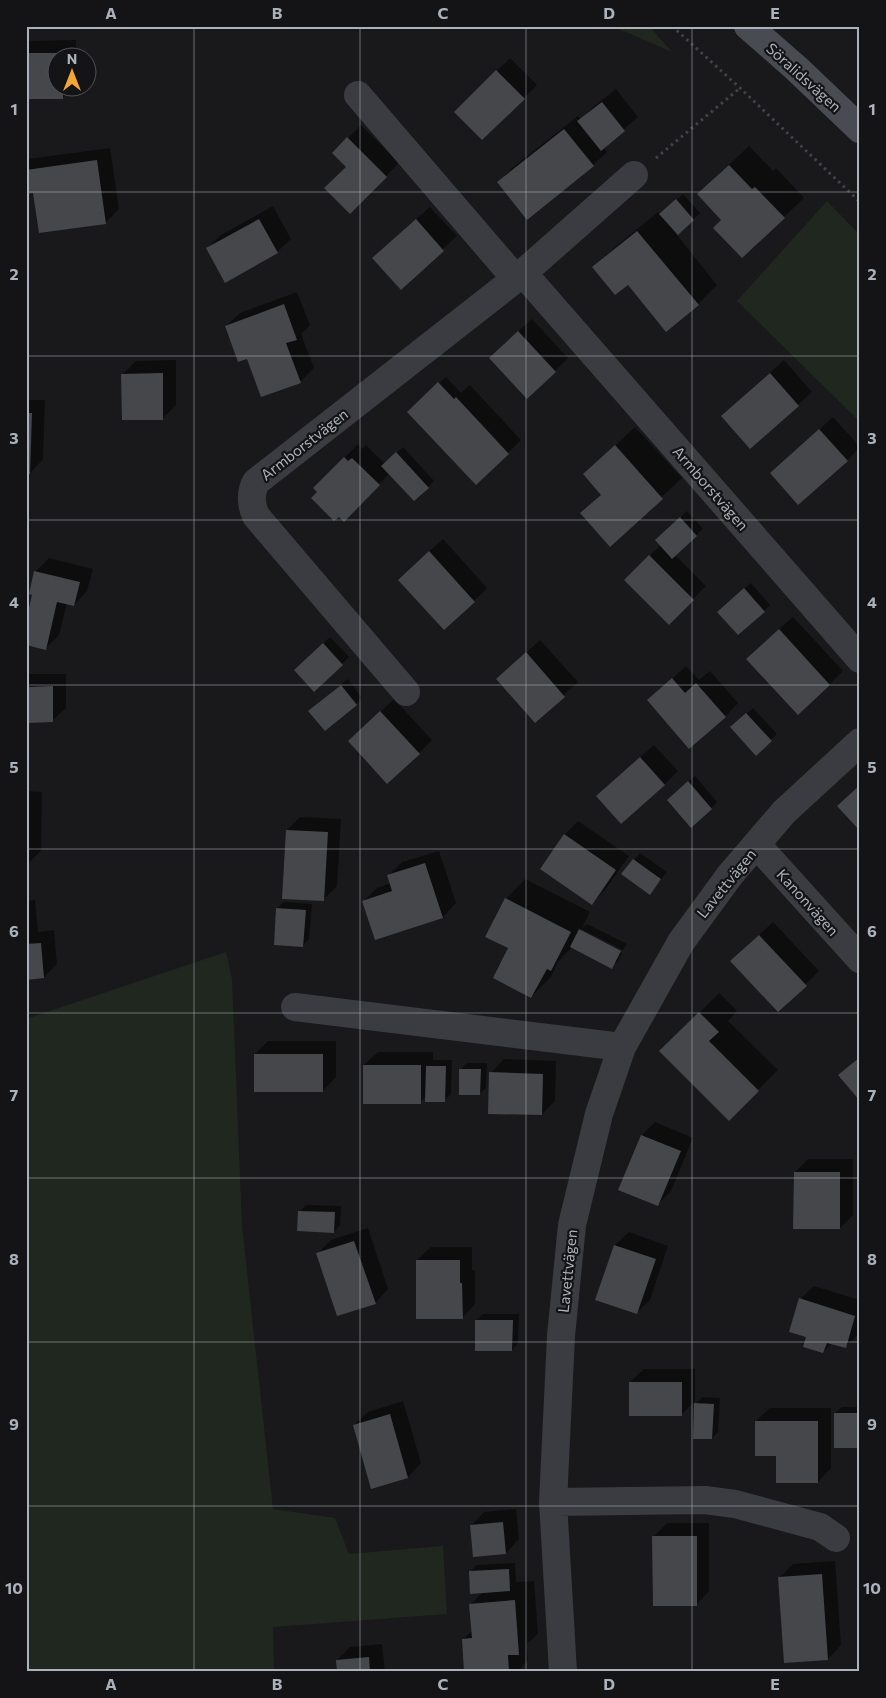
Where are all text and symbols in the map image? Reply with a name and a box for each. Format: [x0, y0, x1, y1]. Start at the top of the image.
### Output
text: A [105, 3, 117, 22]
text: B [272, 3, 283, 22]
text: C [438, 3, 449, 22]
text: D [603, 3, 615, 22]
text: E [770, 3, 780, 22]
street label: Söralidsvägen [763, 39, 845, 115]
north arrow [48, 48, 98, 98]
text: N [67, 50, 77, 67]
text: 1 [10, 99, 18, 118]
text: 1 [868, 99, 876, 118]
text: 2 [9, 264, 19, 283]
text: 2 [867, 264, 877, 283]
street label: Armborstvägen [257, 404, 351, 484]
text: 3 [9, 428, 19, 447]
text: 3 [867, 428, 877, 447]
street label: Armborstvägen [670, 442, 752, 534]
text: 4 [9, 592, 19, 611]
text: 4 [867, 592, 877, 611]
text: 5 [9, 757, 19, 776]
text: 5 [867, 757, 877, 776]
street label: Lavettvägen [693, 845, 759, 921]
street label: Kanonvägen [773, 865, 843, 939]
text: 6 [9, 921, 19, 940]
text: 6 [867, 921, 877, 940]
text: 7 [10, 1085, 19, 1104]
text: 7 [868, 1085, 877, 1104]
street label: Lavettvägen [554, 1228, 580, 1314]
text: 8 [9, 1249, 19, 1268]
text: 8 [867, 1249, 877, 1268]
text: 9 [9, 1414, 19, 1433]
text: 9 [867, 1414, 877, 1433]
text: 10 [5, 1578, 23, 1597]
text: 10 [863, 1578, 881, 1597]
text: A [105, 1674, 117, 1693]
text: B [272, 1674, 283, 1693]
text: C [438, 1674, 449, 1693]
text: D [603, 1674, 615, 1693]
text: E [770, 1674, 780, 1693]

